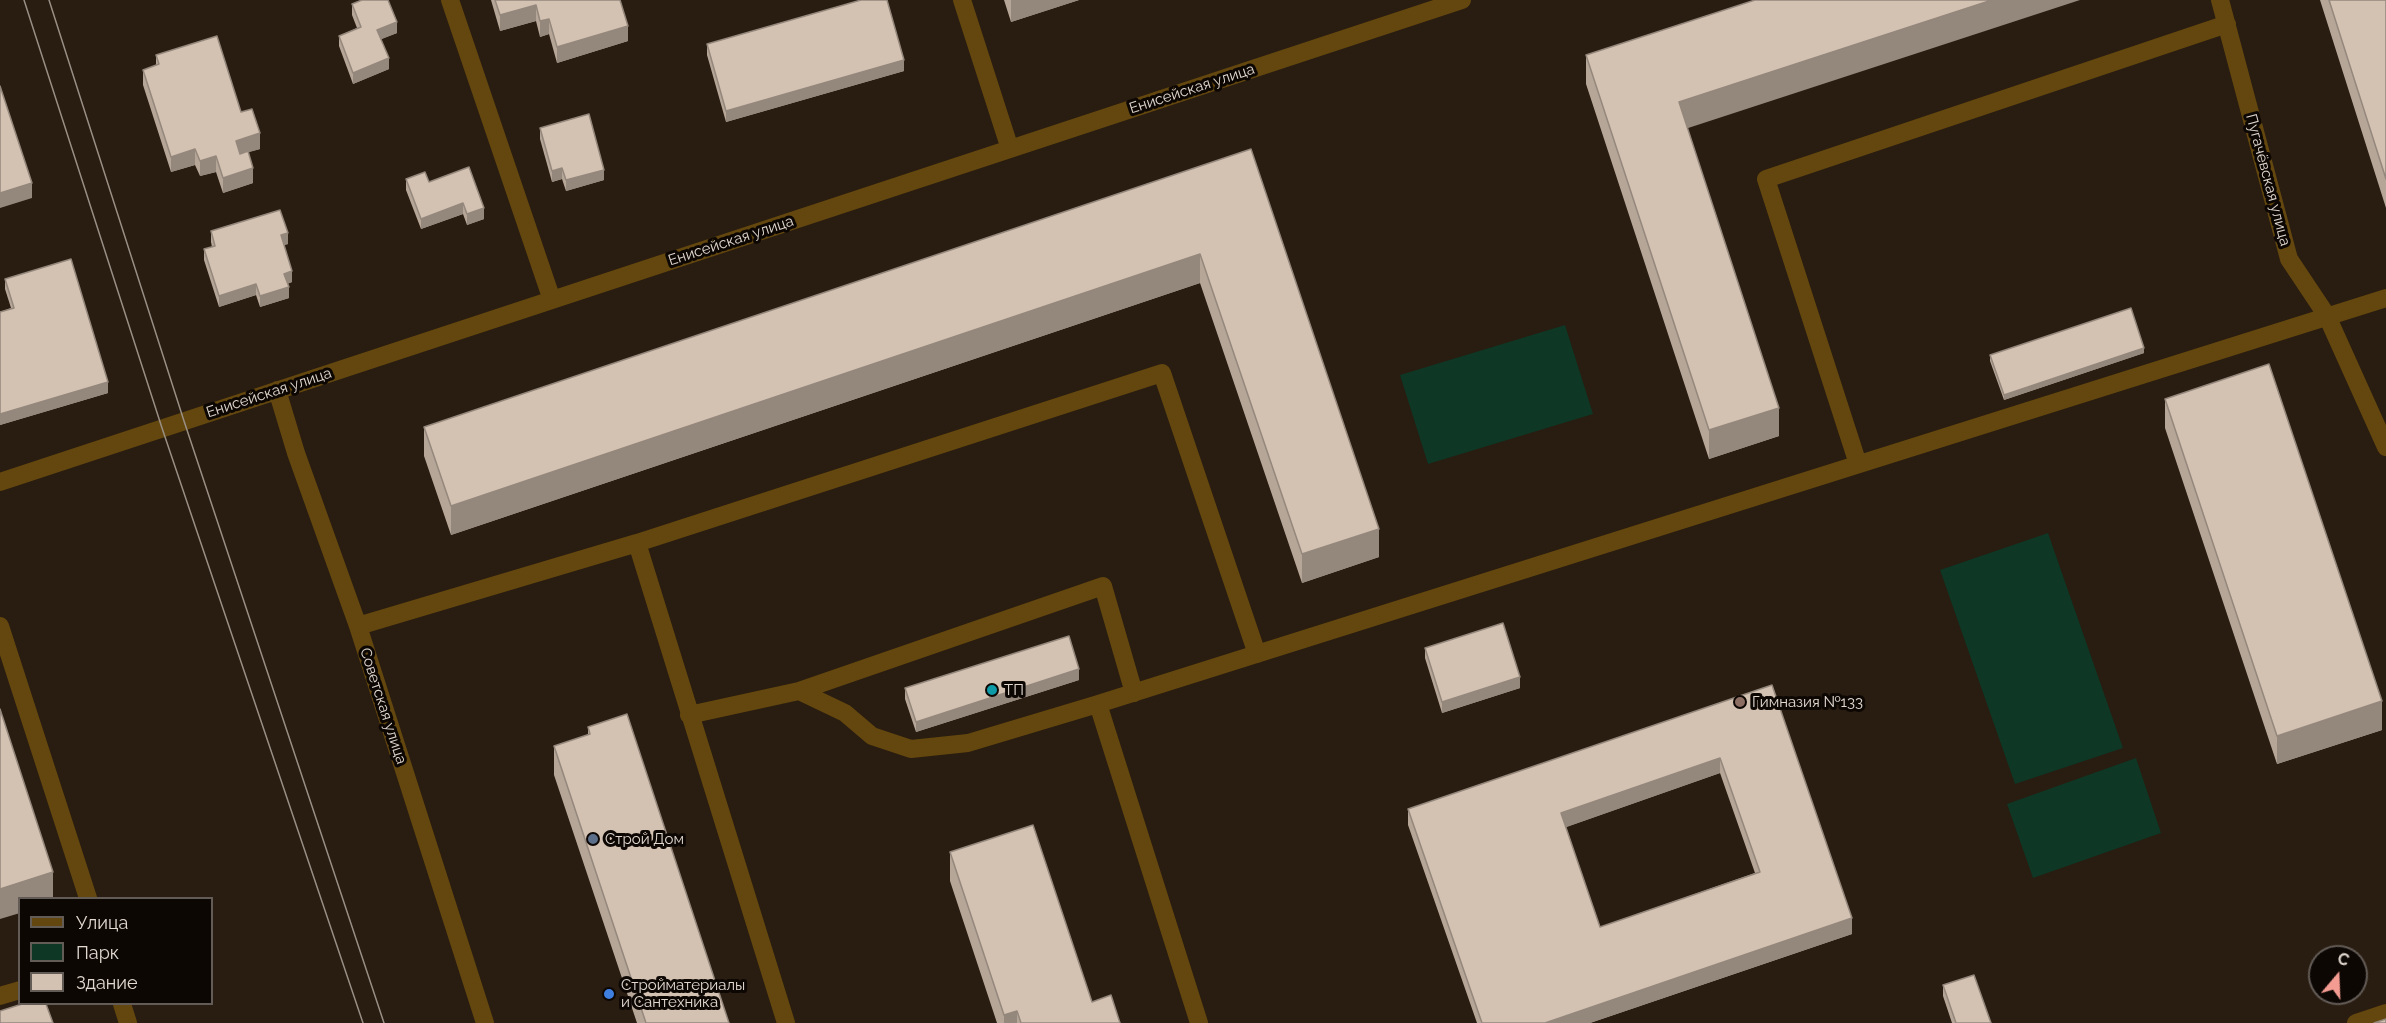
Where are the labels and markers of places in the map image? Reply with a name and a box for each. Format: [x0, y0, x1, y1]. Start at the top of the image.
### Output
place label: ТП [1004, 681, 1024, 699]
marker: ТП [985, 683, 999, 697]
place label: Гимназия №133 [1752, 693, 1863, 711]
marker: Гимназия №133 [1733, 695, 1747, 709]
place label: Строй Дом [605, 830, 684, 848]
marker: Строй Дом [586, 832, 600, 846]
place label: Стройматериалы и Сантехника [621, 976, 745, 1011]
marker: Стройматериалы и Сантехника [602, 987, 616, 1001]

